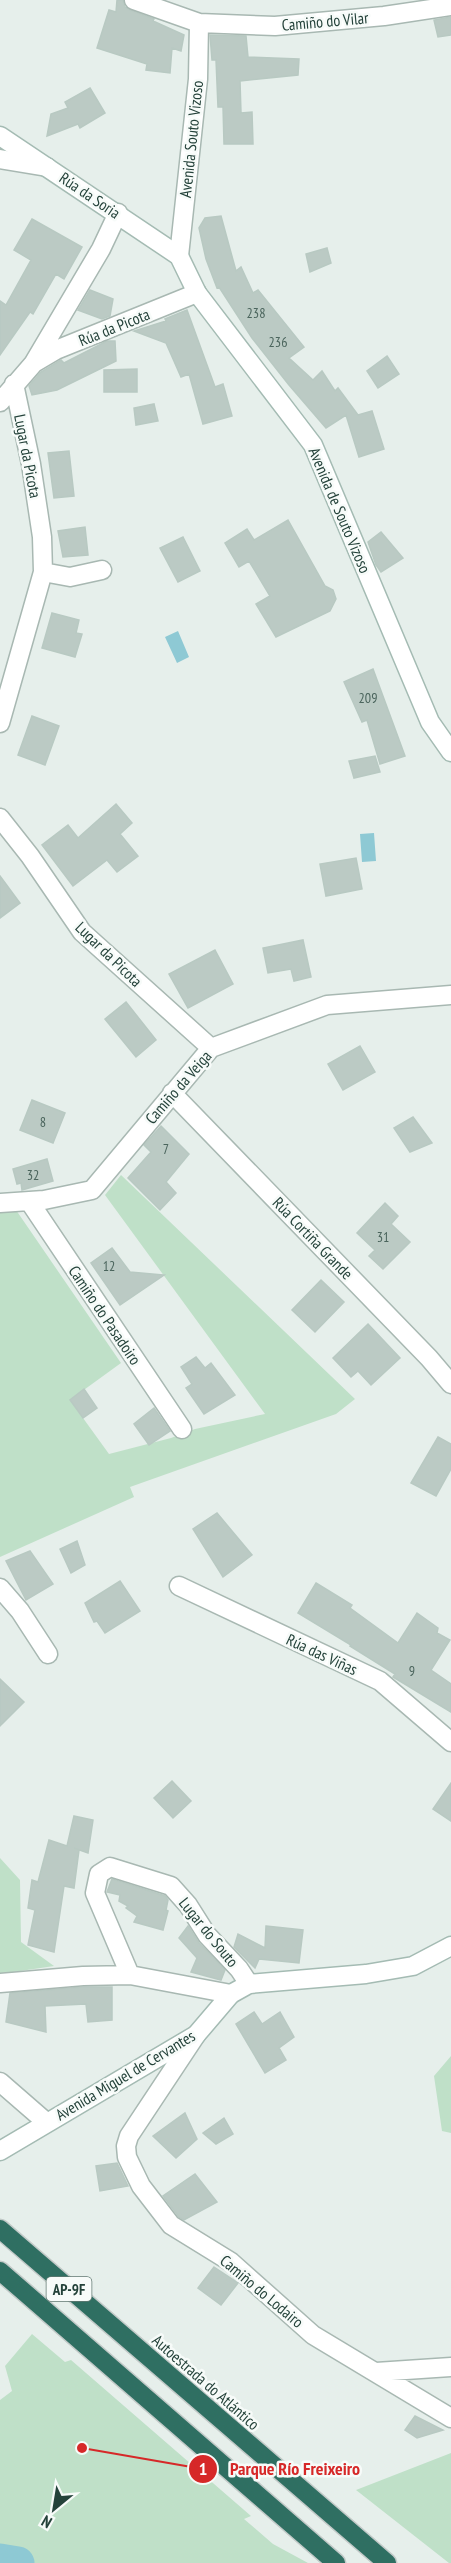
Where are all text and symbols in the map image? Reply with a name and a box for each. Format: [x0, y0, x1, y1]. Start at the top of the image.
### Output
street label: Camiño do Vilar [281, 7, 370, 35]
street label: Avenida Souto Vizoso [175, 79, 207, 199]
street label: Rúa da Soria [56, 167, 124, 223]
street label: Rúa da Picota [75, 304, 153, 350]
house number: 238 [247, 304, 265, 322]
house number: 236 [269, 333, 287, 351]
street label: Lugar da Picota [10, 412, 46, 500]
street label: Avenida de Souto Vizoso [304, 444, 376, 576]
house number: 209 [359, 689, 377, 707]
street label: Lugar da Picota [71, 917, 147, 991]
street label: Camiño da Veiga [141, 1046, 215, 1128]
house number: 8 [40, 1113, 46, 1131]
house number: 7 [163, 1140, 169, 1158]
house number: 32 [27, 1166, 39, 1184]
street label: Rúa Cortiña Grande [269, 1193, 357, 1283]
house number: 31 [377, 1228, 389, 1246]
house number: 12 [103, 1257, 115, 1275]
street label: Camiño do Pasadoiro [64, 1261, 146, 1369]
street label: Rúa das Viñas [283, 1629, 361, 1679]
house number: 9 [409, 1662, 415, 1680]
street label: Lugar do Souto [175, 1893, 243, 1971]
street label: Avenida Miguel de Cervantes [52, 2025, 198, 2125]
street label: Camiño do Lodairo [216, 2250, 308, 2332]
road number: AP-9F [46, 2277, 92, 2301]
street label: Autoestrada do Atlántico [148, 2330, 264, 2434]
callout: Parque Río Freixeiro [188, 2451, 372, 2487]
text: 1 [199, 2457, 207, 2480]
text: Parque Río Freixeiro [230, 2457, 360, 2480]
north arrow [24, 2479, 84, 2539]
text: N [38, 2511, 55, 2533]

